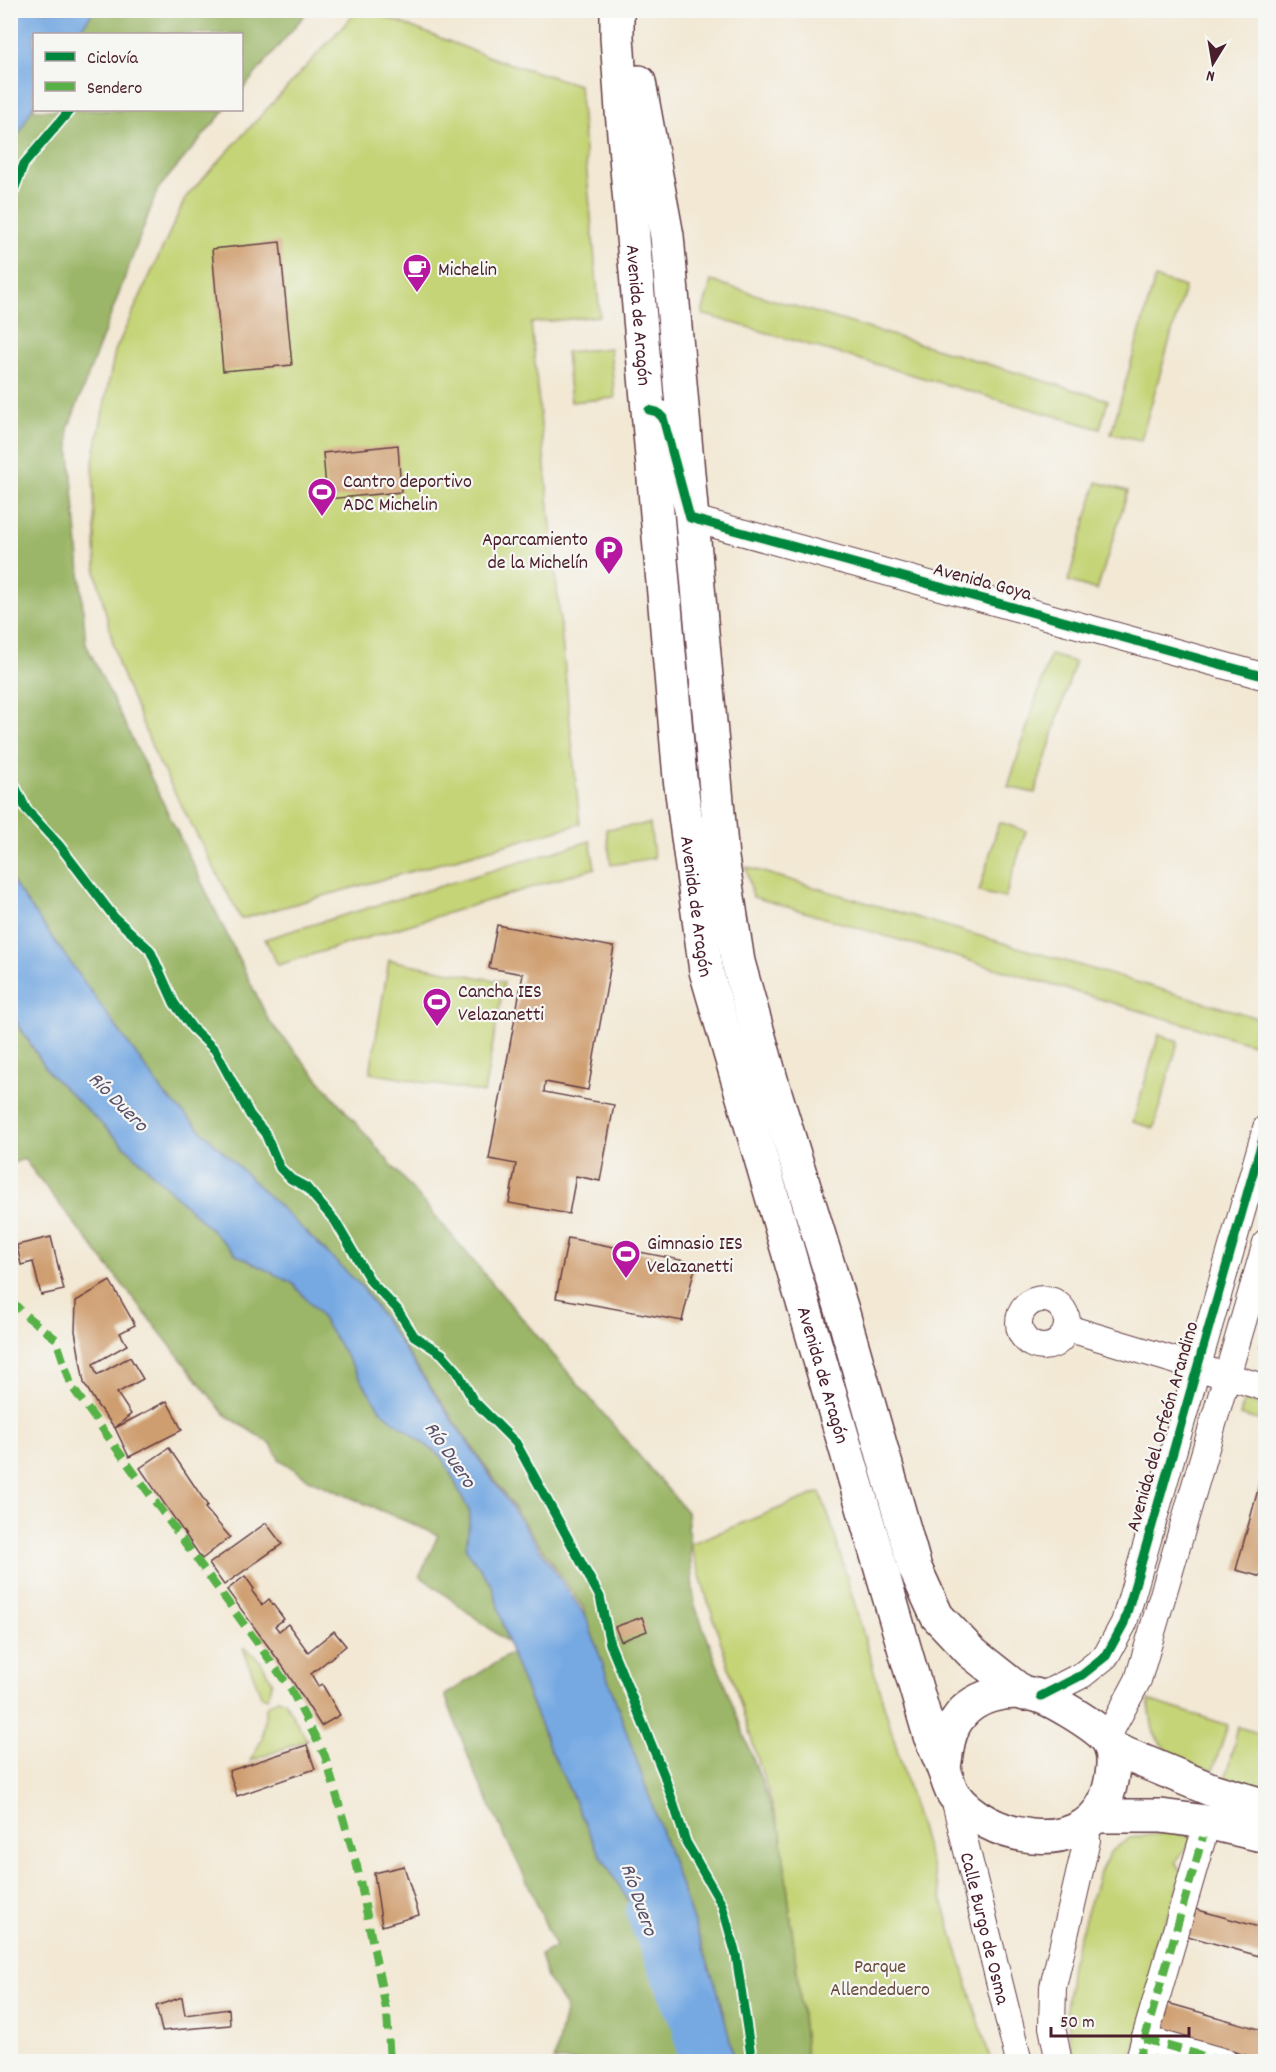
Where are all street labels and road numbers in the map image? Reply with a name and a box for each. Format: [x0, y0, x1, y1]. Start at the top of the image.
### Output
street label: Avenida de Aragón [617, 243, 657, 387]
street label: Avenida Goya [930, 556, 1035, 610]
street label: Avenida de Aragón [671, 834, 718, 981]
street label: Avenida de Aragón [788, 1303, 855, 1447]
street label: Avenida del Orfeón Arandino [1120, 1318, 1207, 1535]
street label: Calle Burgo de Osma [951, 1850, 1015, 2008]

